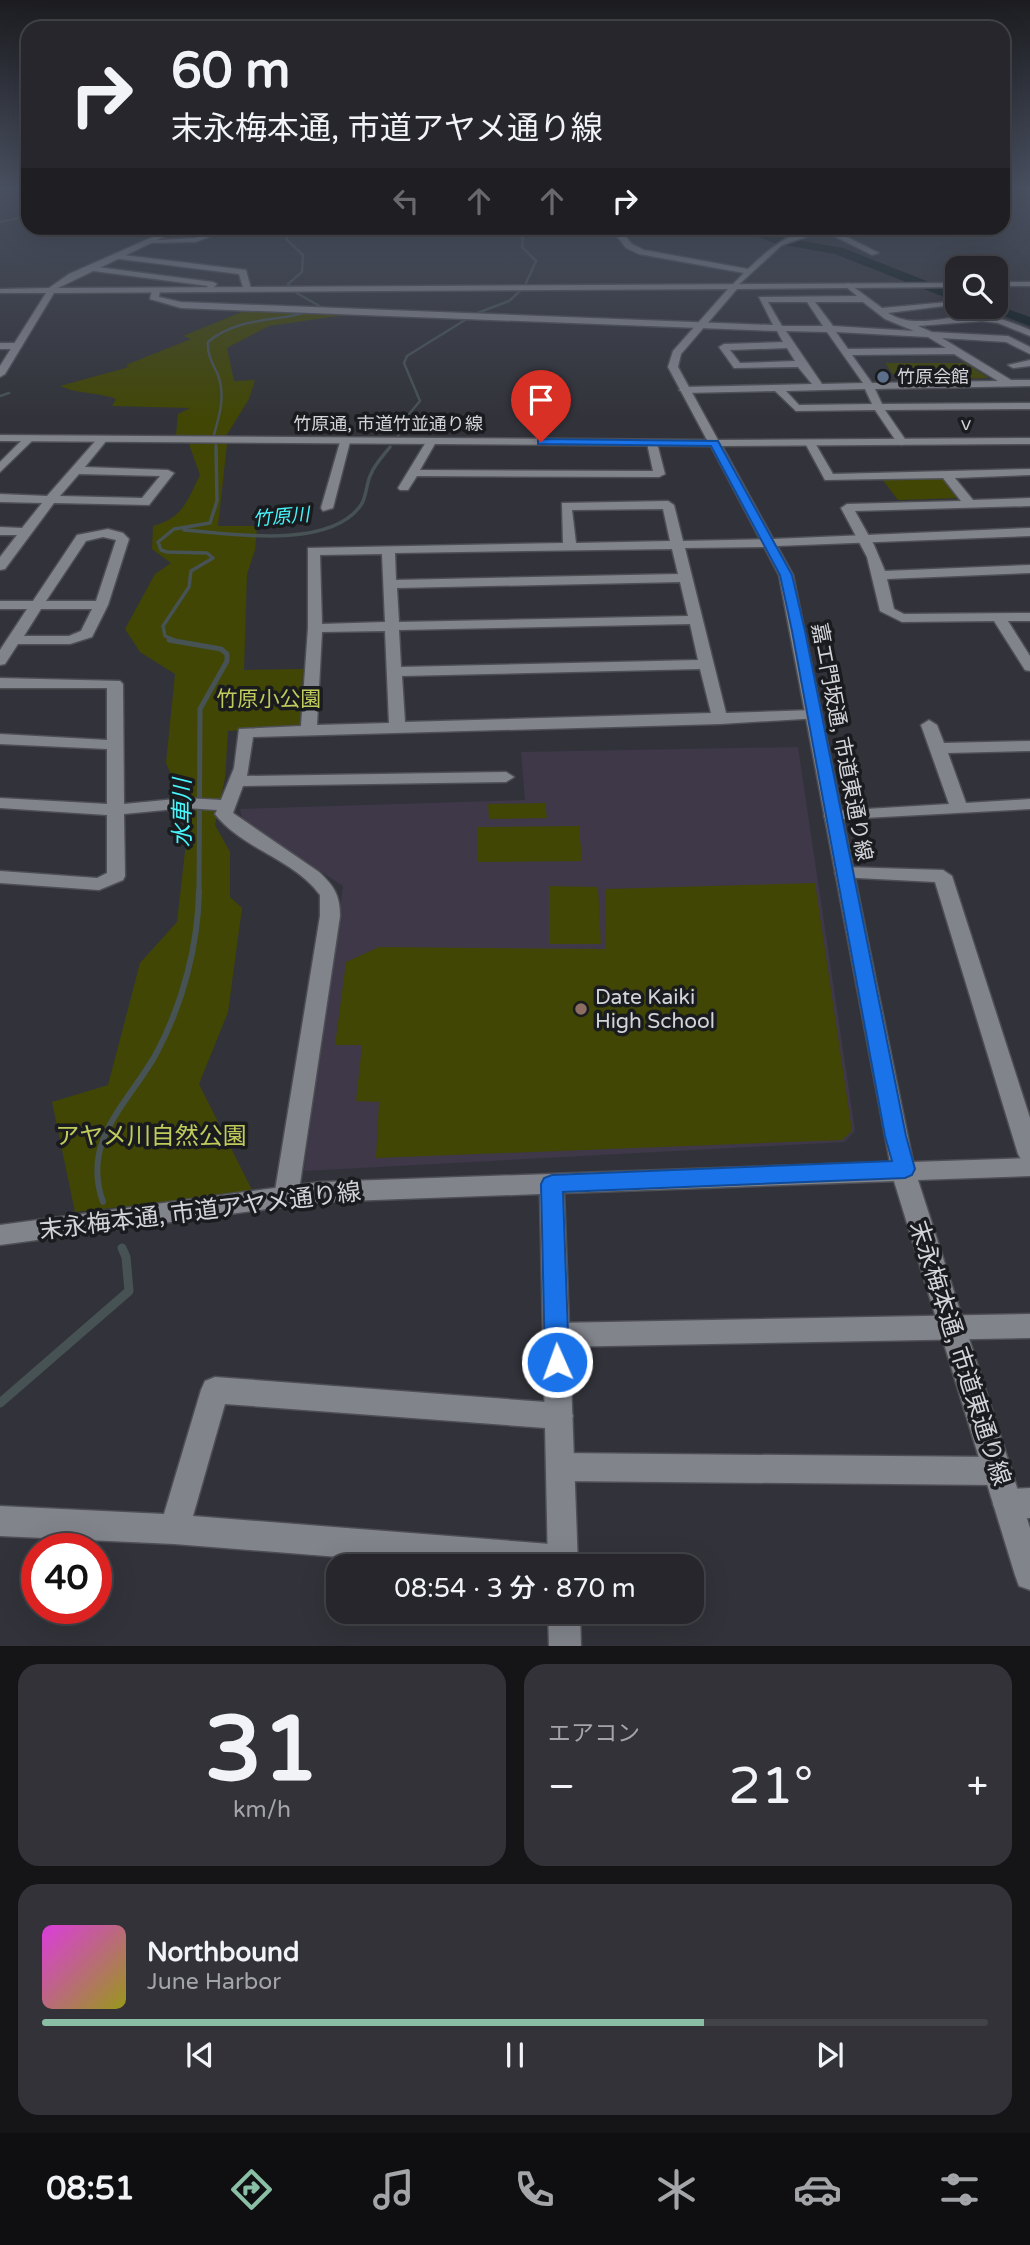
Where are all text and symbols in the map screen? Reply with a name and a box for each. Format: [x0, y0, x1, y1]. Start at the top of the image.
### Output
text: 60 m [171, 42, 290, 101]
icon: right [56, 49, 147, 140]
text: 末永梅本通, 市道アヤメ通り線 [171, 110, 603, 148]
icon: left [387, 182, 425, 220]
icon: ahead [460, 182, 498, 220]
icon: ahead [533, 182, 571, 220]
icon: right [606, 182, 644, 220]
map controls [945, 256, 1008, 319]
button: search [945, 256, 1008, 319]
place label: 竹原会館 [897, 366, 969, 388]
marker: 竹原会館 [875, 369, 891, 385]
pin [511, 370, 571, 442]
icon: arrive [522, 381, 560, 419]
street label: 竹原通, 市道竹並通り線 [293, 413, 483, 435]
street label: ｖ [957, 413, 975, 435]
water label: 竹原川 [252, 503, 312, 530]
street label: 嘉エ門坂通, 市道東通り線 [806, 621, 877, 863]
park label: 竹原小公園 [217, 687, 322, 712]
water label: 水車川 [169, 776, 197, 848]
place label: Date Kaiki High School [595, 985, 715, 1034]
marker: Date Kaiki High School [573, 1001, 589, 1017]
park label: アヤメ川自然公園 [55, 1122, 247, 1151]
street label: 末永梅本通, 市道アヤメ通り線 [38, 1177, 363, 1246]
street label: 末永梅本通, 市道東通り線 [903, 1217, 1016, 1489]
position arrow [520, 1325, 594, 1399]
speed limit sign: 40 [21, 1533, 112, 1624]
text: 08:54 · 3 分 · 870 m [394, 1573, 636, 1604]
text: 31 [205, 1695, 319, 1805]
text: エアコン [548, 1720, 640, 1748]
text: 21° [728, 1755, 813, 1818]
text: − [548, 1764, 575, 1810]
text: + [967, 1764, 988, 1810]
text: km/h [233, 1796, 291, 1824]
text: Northbound [147, 1937, 299, 1968]
text: June Harbor [147, 1968, 281, 1996]
icon: previous [181, 2036, 219, 2074]
icon: pause [496, 2036, 534, 2074]
icon: next [811, 2036, 849, 2074]
icon: directions [227, 2165, 276, 2214]
icon: music [369, 2165, 418, 2214]
icon: phone [510, 2165, 559, 2214]
icon: climate [652, 2165, 701, 2214]
icon: car [793, 2165, 842, 2214]
icon: filters [935, 2165, 984, 2214]
text: 08:51 [46, 2170, 135, 2208]

